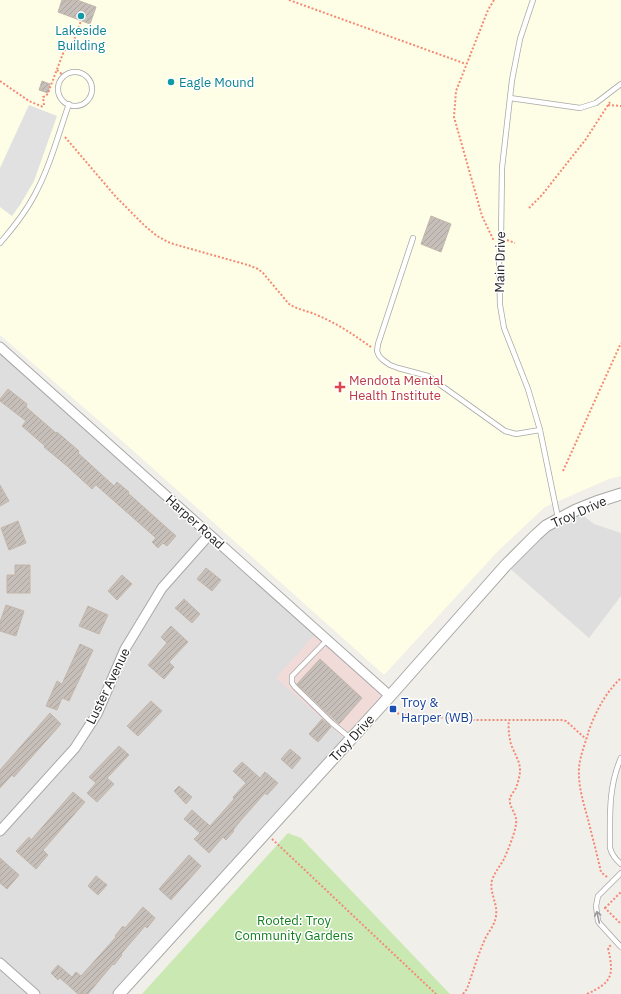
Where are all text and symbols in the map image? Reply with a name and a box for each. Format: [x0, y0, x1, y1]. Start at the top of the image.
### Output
marker: Lakeside Building [76, 11, 86, 21]
place label: Lakeside Building [55, 22, 107, 54]
place label: Eagle Mound [179, 74, 254, 91]
marker: Eagle Mound [166, 77, 176, 87]
street label: Main Drive [491, 231, 509, 293]
place label: Mendota Mental Health Institute [349, 372, 444, 404]
marker: Mendota Mental Health Institute [334, 381, 346, 393]
street label: Harper Road [162, 491, 228, 553]
street label: Troy Drive [549, 492, 609, 532]
street label: Luster Avenue [82, 645, 134, 727]
place label: Troy & Harper (WB) [401, 694, 473, 726]
marker: Troy & Harper (WB) [388, 704, 398, 714]
street label: Troy Drive [326, 711, 378, 765]
one-way arrow [594, 910, 602, 923]
park label: Rooted: Troy Community Gardens [234, 912, 354, 944]

